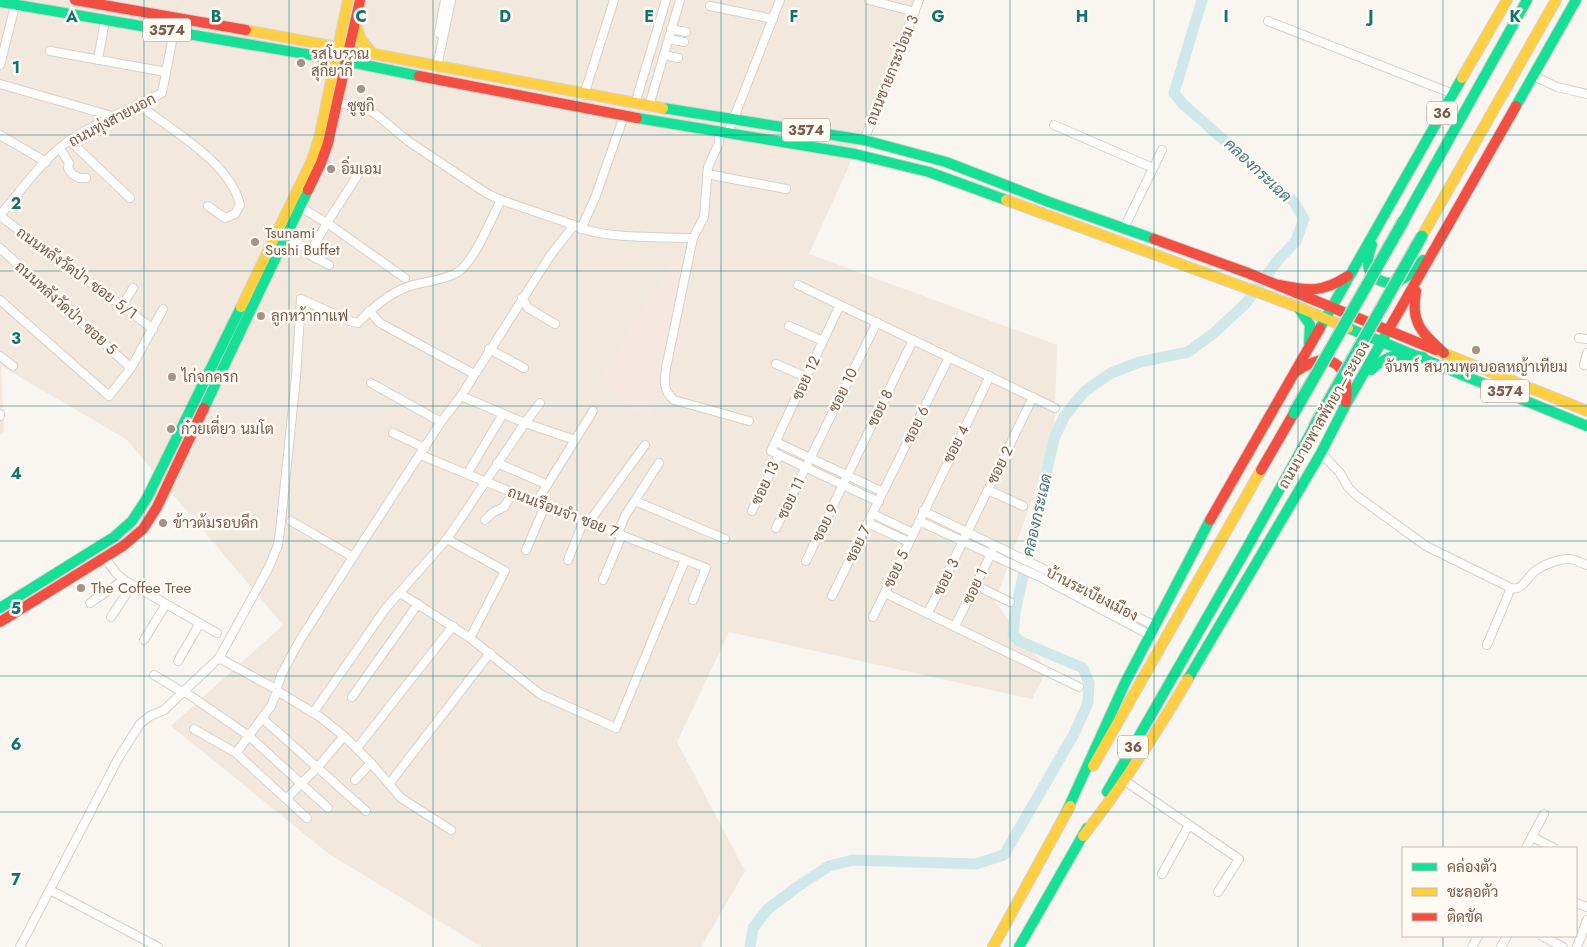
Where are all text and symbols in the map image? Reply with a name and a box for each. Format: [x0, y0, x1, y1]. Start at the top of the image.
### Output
text: A [65, 5, 78, 28]
text: B [211, 5, 221, 28]
text: C [355, 5, 367, 28]
text: D [499, 5, 511, 28]
text: E [644, 5, 654, 28]
text: F [790, 5, 798, 28]
text: G [931, 5, 945, 28]
text: H [1076, 5, 1088, 28]
text: I [1223, 5, 1229, 28]
text: J [1365, 5, 1374, 28]
text: K [1509, 5, 1521, 28]
street label: ถนนชายกระป่อม 3 [860, 12, 924, 128]
road number: 3574 [143, 18, 191, 42]
place label: รสโบราณ สุกียากี์ [311, 43, 369, 82]
text: 1 [12, 56, 20, 79]
marker: รสโบราณ สุกียากี์ [295, 57, 307, 69]
marker: ซูซูกิ [355, 83, 367, 95]
street label: ถนนทุ่งสายนอก [64, 88, 160, 152]
place label: ซูซูกิ [347, 95, 375, 117]
road number: 36 [1427, 102, 1457, 125]
road number: 3574 [782, 118, 830, 142]
water label: คลองกระเฉด [1219, 133, 1297, 207]
place label: อิ่มเอม [341, 155, 382, 180]
marker: อิ่มเอม [325, 163, 337, 175]
text: 2 [11, 192, 21, 215]
place label: Tsunami Sushi Buffet [265, 222, 340, 261]
street label: ถนนหลังวัดป่า ซอย 5/1 [13, 223, 141, 323]
marker: Tsunami Sushi Buffet [249, 236, 261, 248]
street label: ถนนหลังวัดป่า ซอย 5 [11, 258, 121, 358]
place label: ลูกหว้ากาแฟ [271, 305, 348, 327]
marker: ลูกหว้ากาแฟ [255, 310, 267, 322]
text: 3 [11, 327, 21, 350]
street label: ถนนบายพาสพัทยา–ระยอง [1273, 337, 1375, 493]
marker: จันทร์ สนามพุตบอลหญ้าเทียม [1470, 344, 1482, 356]
street label: ซอย 12 [786, 352, 826, 404]
place label: จันทร์ สนามพุตบอลหญ้าเทียม [1385, 356, 1567, 378]
street label: ซอย 10 [823, 364, 863, 416]
place label: ไก่จกครก [181, 366, 238, 388]
marker: ไก่จกครก [166, 371, 178, 383]
road number: 3574 [1481, 380, 1529, 402]
street label: ซอย 8 [861, 386, 899, 430]
street label: ซอย 6 [897, 402, 935, 448]
place label: ก๋วยเตี่ยว นมโต [181, 414, 274, 440]
street label: ซอย 4 [937, 421, 975, 467]
marker: ก๋วยเตี่ยว นมโต [165, 423, 177, 435]
street label: ซอย 2 [981, 442, 1019, 488]
street label: ซอย 13 [745, 457, 785, 509]
text: 4 [10, 462, 22, 485]
water label: คลองกระเฉด [1016, 471, 1058, 559]
street label: ซอย 11 [771, 473, 811, 523]
street label: ถนนเรือนจำ ซอย 7 [504, 481, 622, 543]
street label: ซอย 9 [806, 500, 844, 546]
place label: ข้าวต้มรอบดึก [173, 512, 258, 534]
marker: ข้าวต้มรอบดึก [157, 517, 169, 529]
street label: ซอย 7 [840, 522, 876, 566]
street label: ซอย 5 [878, 546, 914, 592]
street label: ซอย 3 [927, 555, 965, 599]
street label: บ้านระเบียงเมือง [1042, 561, 1142, 627]
street label: ซอย 1 [957, 564, 993, 608]
place label: The Coffee Tree [91, 577, 191, 599]
marker: The Coffee Tree [75, 582, 87, 594]
text: 5 [11, 597, 21, 620]
text: 6 [11, 733, 21, 756]
road number: 36 [1118, 736, 1148, 759]
legend [1402, 847, 1577, 937]
text: คล่องตัว [1447, 856, 1497, 878]
text: 7 [11, 868, 21, 891]
text: ชะลอตัว [1447, 881, 1498, 903]
text: ติดขัด [1447, 906, 1483, 928]

